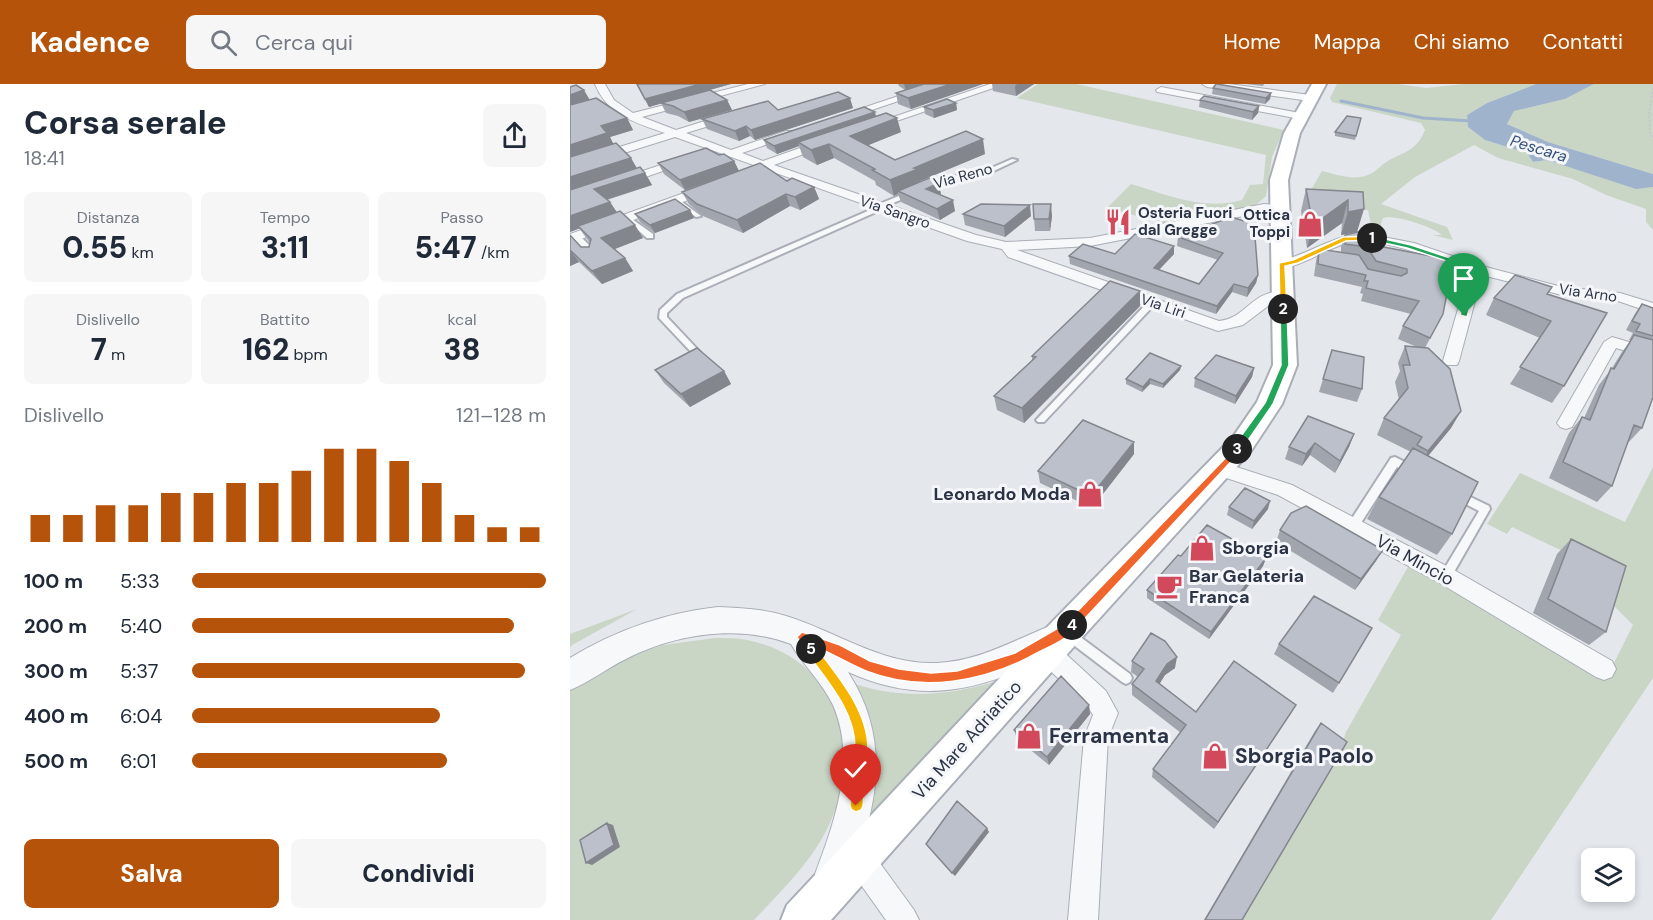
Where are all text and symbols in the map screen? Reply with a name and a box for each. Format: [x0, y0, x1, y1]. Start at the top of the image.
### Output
search box [186, 15, 606, 69]
text: Kadence [30, 24, 150, 61]
icon: search [207, 26, 240, 59]
text: Cerca qui [255, 28, 353, 57]
text: Home [1223, 28, 1281, 56]
text: Mappa [1314, 28, 1381, 56]
text: Chi siamo [1414, 28, 1510, 56]
text: Contatti [1543, 28, 1623, 56]
text: Corsa serale [24, 101, 227, 144]
button: share [483, 104, 546, 167]
water label: Pescara [1508, 130, 1570, 167]
text: 18:41 [24, 145, 65, 171]
street label: Via Reno [931, 159, 995, 193]
street label: Via Sangro [857, 191, 933, 233]
place label: Osteria Fuori dal Gregge [1138, 203, 1232, 240]
place label: Ottica Toppi [1243, 205, 1290, 242]
text: Distanza [77, 207, 139, 228]
text: Tempo [260, 207, 310, 228]
text: Passo [440, 207, 484, 228]
restaurant icon: Osteria Fuori dal Gregge [1103, 207, 1133, 237]
shop icon: Ottica Toppi [1295, 209, 1325, 239]
pin: 1 [1357, 223, 1387, 253]
text: 1 [1369, 227, 1375, 248]
text: 0.55 [62, 228, 127, 267]
text: 3:11 [261, 228, 309, 267]
text: 5:47 [414, 228, 477, 267]
text: km [127, 242, 154, 263]
text: /km [477, 242, 510, 263]
pin [1438, 253, 1489, 315]
icon: arrive [1447, 262, 1480, 295]
street label: Via Arno [1557, 279, 1619, 307]
street label: Via Liri [1138, 289, 1188, 323]
pin: 2 [1268, 294, 1298, 324]
text: 2 [1278, 298, 1288, 319]
text: Dislivello [76, 309, 140, 330]
text: Battito [260, 309, 310, 330]
text: kcal [448, 309, 476, 330]
text: 7 [91, 330, 107, 369]
text: 162 [242, 330, 289, 369]
text: 38 [443, 330, 481, 369]
text: m [107, 344, 125, 365]
text: bpm [289, 344, 328, 365]
text: Dislivello [24, 402, 104, 428]
text: 121–128 m [456, 402, 546, 428]
pin: 3 [1222, 434, 1252, 464]
text: 3 [1232, 438, 1242, 459]
shop icon: Leonardo Moda [1075, 479, 1105, 509]
place label: Leonardo Moda [933, 482, 1070, 506]
street label: Via Mincio [1372, 529, 1458, 591]
shop icon: Sborgia [1187, 533, 1217, 563]
place label: Sborgia [1222, 536, 1289, 560]
place label: Bar Gelateria Franca [1189, 564, 1304, 609]
text: 100 m [24, 568, 83, 594]
text: 5:33 [120, 568, 160, 594]
cafe icon: Bar Gelateria Franca [1154, 571, 1184, 601]
pin: 4 [1057, 610, 1087, 640]
text: 200 m [24, 613, 87, 639]
text: 5:40 [120, 613, 162, 639]
text: 4 [1067, 614, 1077, 635]
pin: 5 [796, 634, 826, 664]
text: 5 [806, 638, 816, 659]
text: 300 m [24, 658, 88, 684]
text: 5:37 [120, 658, 158, 684]
street label: Via Mare Adriatico [907, 675, 1027, 805]
text: 400 m [24, 703, 89, 729]
text: 6:04 [120, 703, 162, 729]
shop icon: Ferramenta [1014, 721, 1044, 751]
place label: Ferramenta [1049, 722, 1169, 750]
shop icon: Sborgia Paolo [1200, 741, 1230, 771]
place label: Sborgia Paolo [1235, 742, 1374, 770]
pin [830, 744, 881, 806]
text: 500 m [24, 748, 88, 774]
text: 6:01 [120, 748, 157, 774]
icon: check [839, 753, 872, 786]
button: Salva [24, 839, 279, 908]
button: Condividi [291, 839, 546, 908]
map controls [1581, 848, 1635, 902]
button: layers [1581, 848, 1635, 902]

